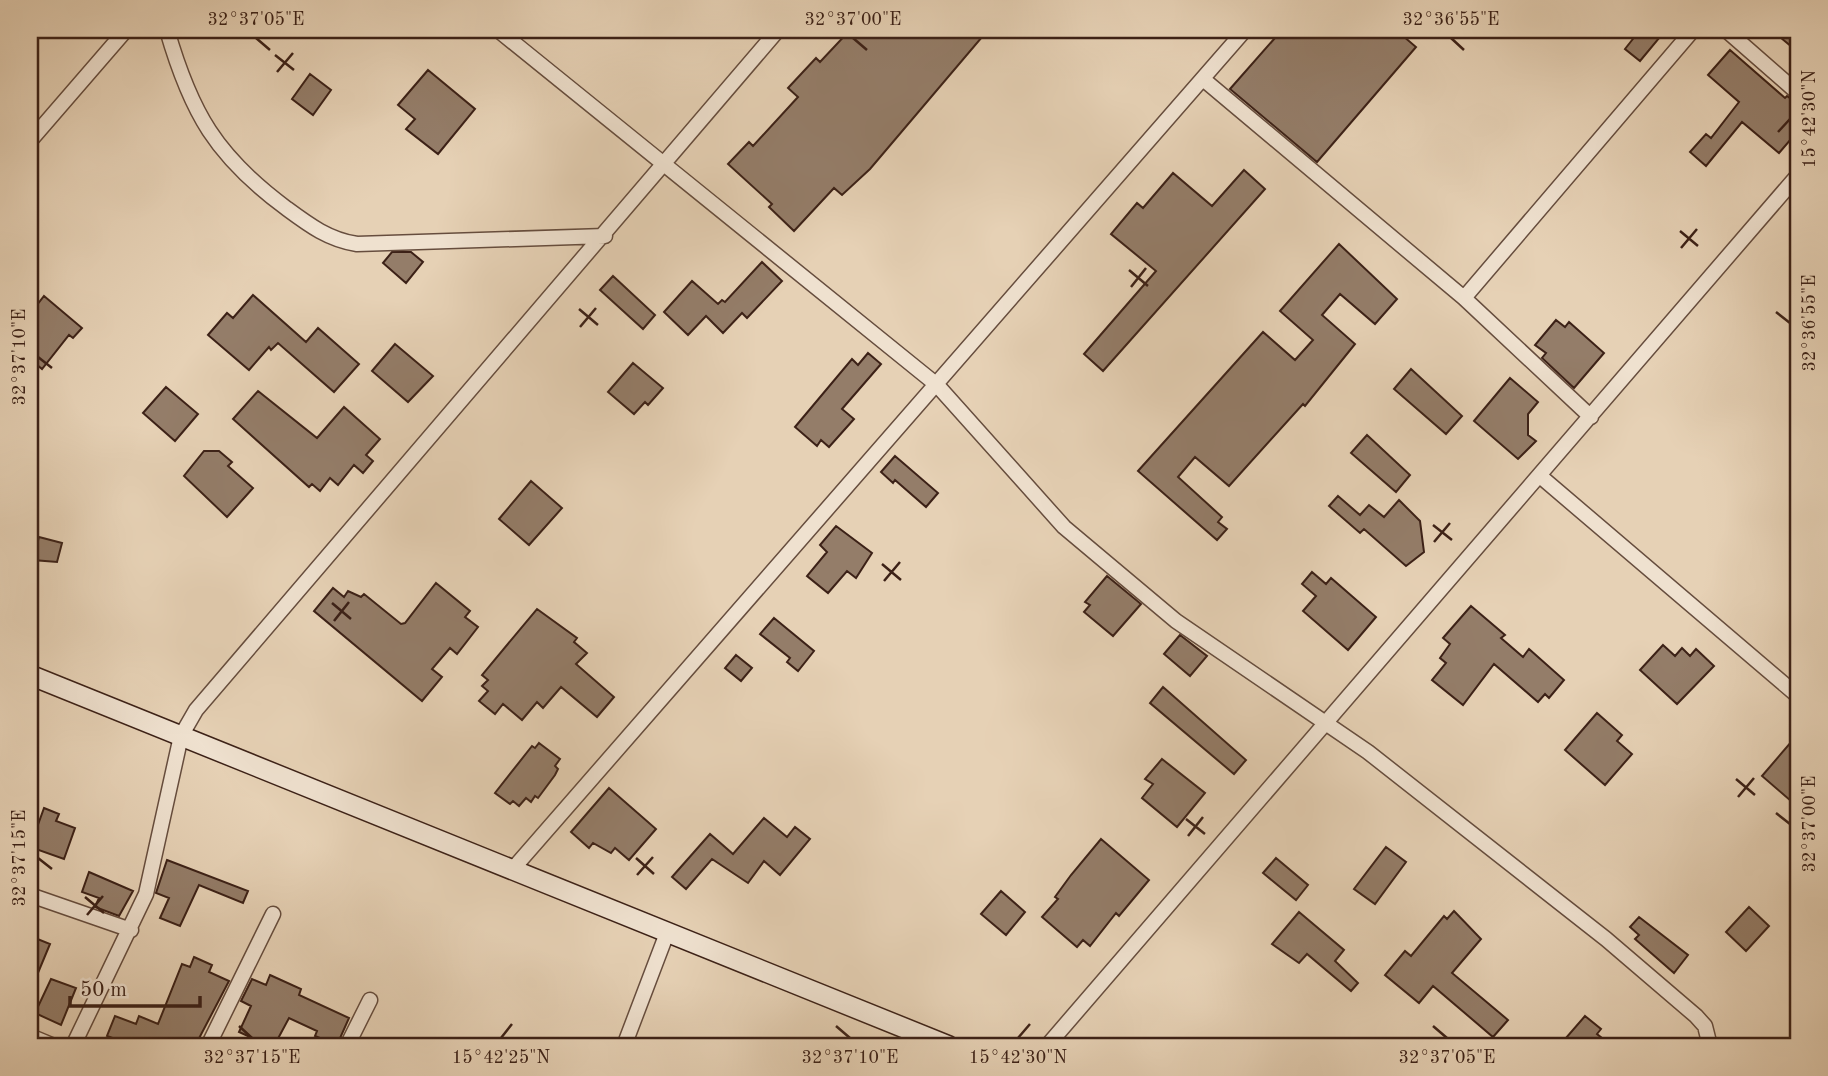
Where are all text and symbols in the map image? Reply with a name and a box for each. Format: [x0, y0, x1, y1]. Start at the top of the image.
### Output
text: 32°37'05"E [208, 11, 304, 29]
text: 32°37'00"E [805, 11, 901, 29]
text: 32°36'55"E [1403, 11, 1499, 29]
text: 15°42'30"N [1801, 70, 1819, 168]
text: 32°36'55"E [1801, 275, 1819, 371]
text: 32°37'10"E [11, 309, 29, 405]
text: 32°37'00"E [1801, 776, 1819, 872]
text: 32°37'15"E [11, 810, 29, 906]
scale bar [70, 964, 200, 1008]
text: 50 m [80, 980, 127, 1001]
text: 32°37'15"E [204, 1049, 300, 1067]
text: 15°42'25"N [452, 1049, 550, 1067]
text: 32°37'10"E [802, 1049, 898, 1067]
text: 15°42'30"N [969, 1049, 1067, 1067]
text: 32°37'05"E [1399, 1049, 1495, 1067]

